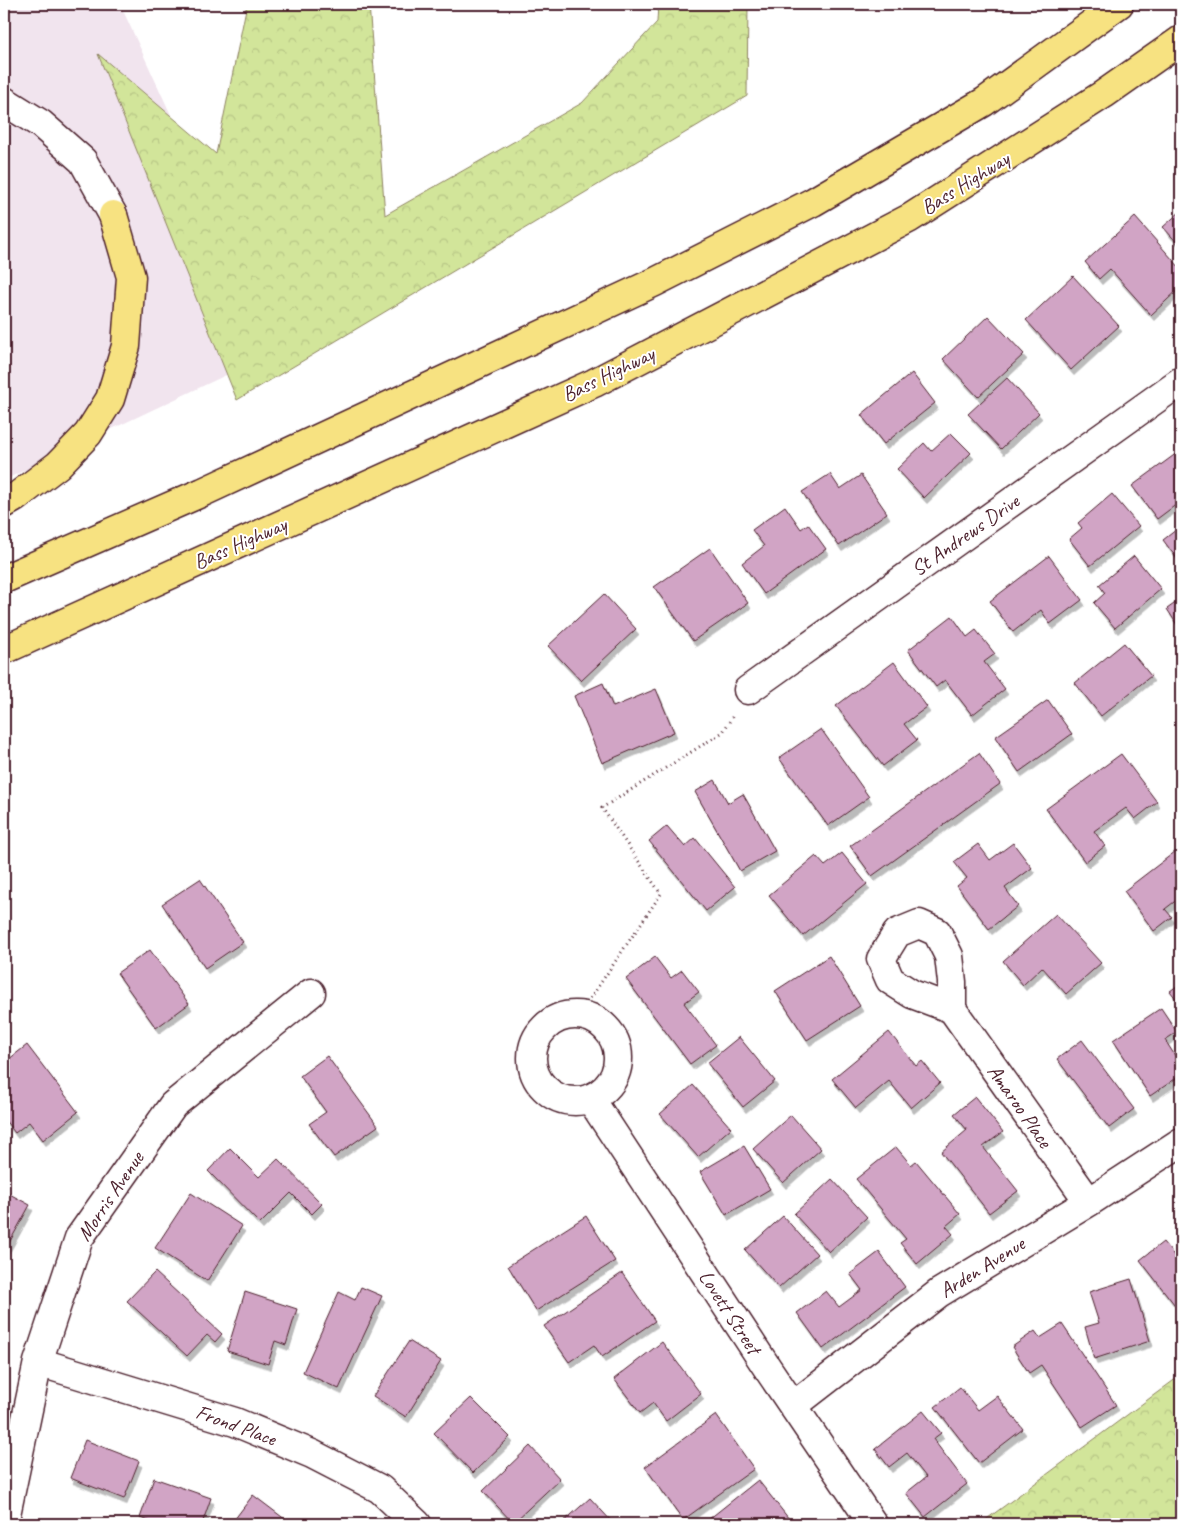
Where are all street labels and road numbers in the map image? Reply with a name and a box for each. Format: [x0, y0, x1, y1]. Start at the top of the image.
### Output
street label: Bass Highway [916, 145, 1015, 220]
street label: Bass Highway [558, 340, 660, 407]
street label: St Andrews Drive [906, 488, 1025, 582]
street label: Bass Highway [189, 510, 292, 575]
street label: Amaroo Place [982, 1059, 1059, 1154]
street label: Morris Avenue [71, 1145, 150, 1246]
street label: Arden Avenue [934, 1229, 1031, 1303]
street label: Lovett Street [693, 1265, 768, 1361]
street label: Frond Place [192, 1399, 281, 1452]

